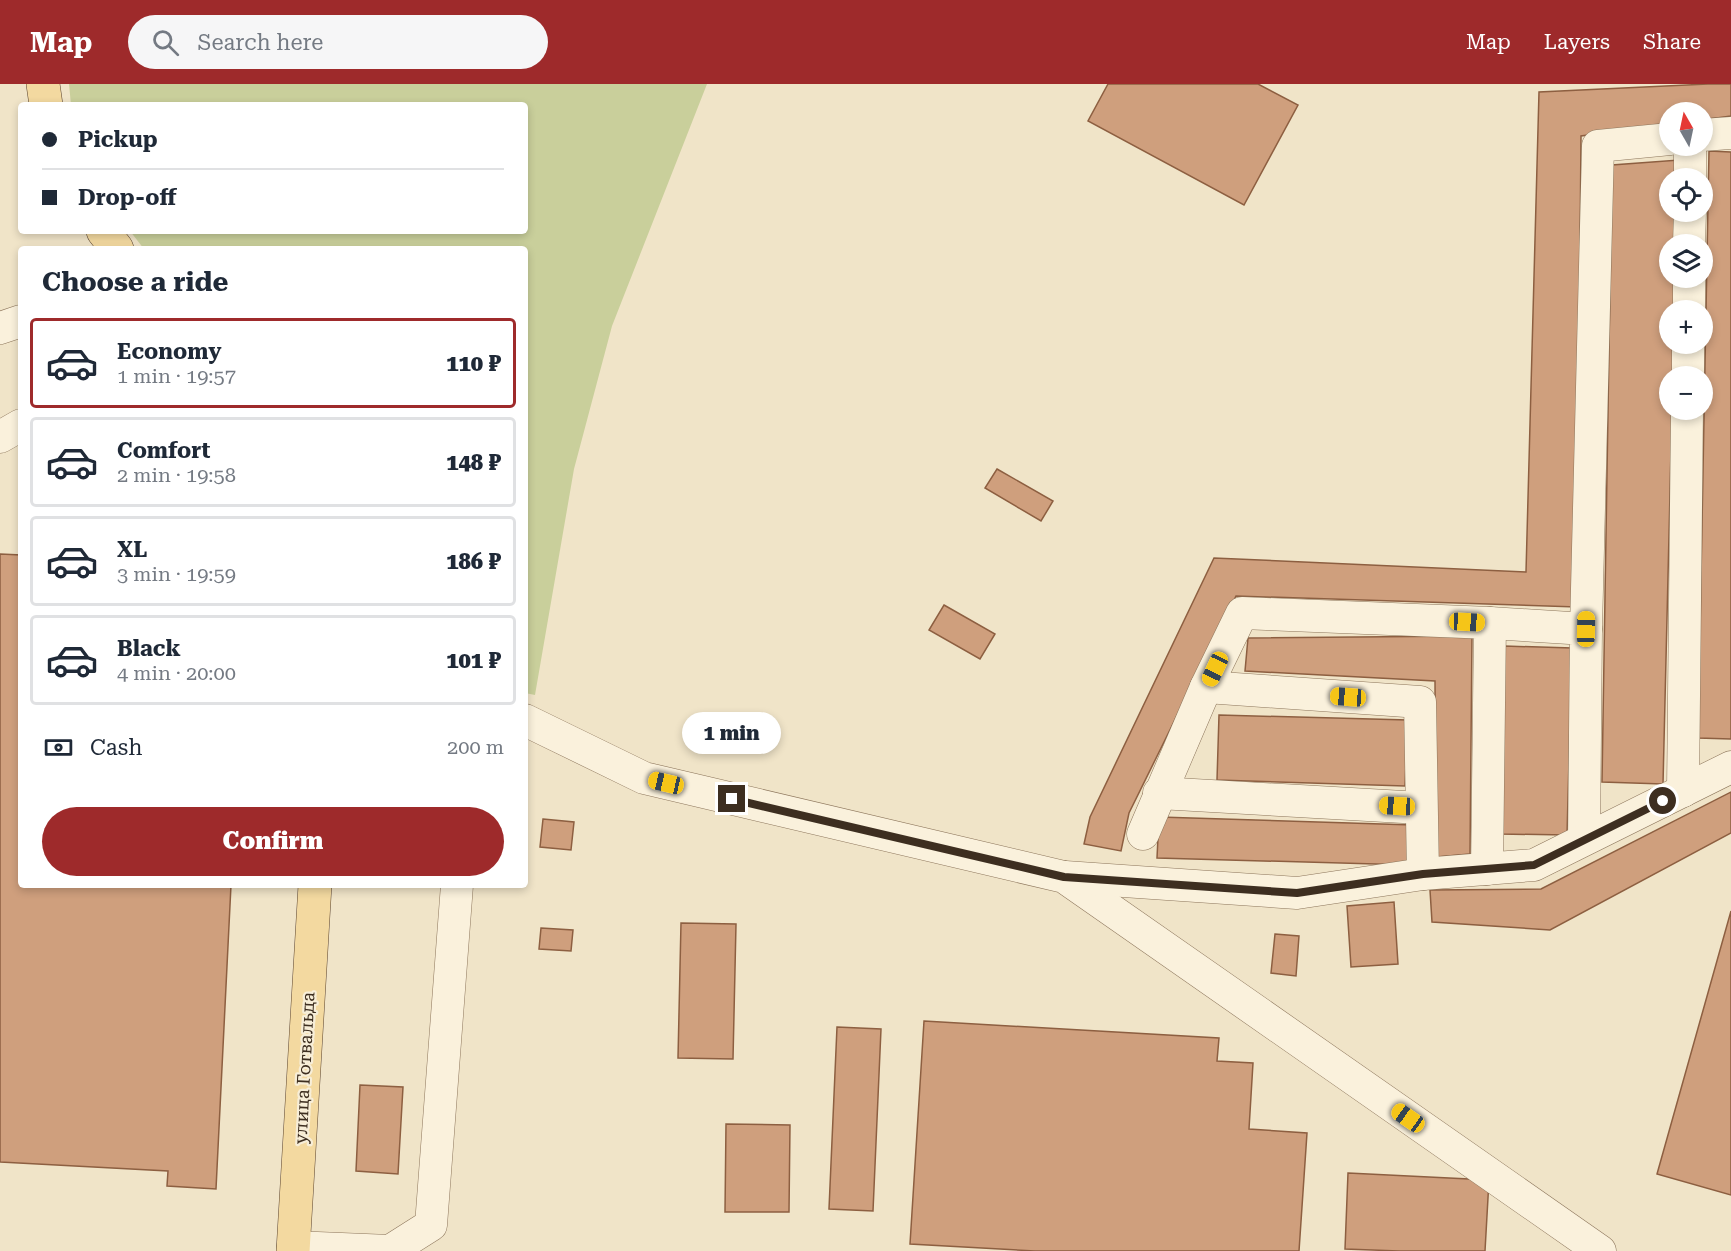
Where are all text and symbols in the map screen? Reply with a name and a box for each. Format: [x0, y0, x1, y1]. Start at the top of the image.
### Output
search box [128, 15, 548, 69]
text: Map [30, 26, 92, 59]
icon: search [149, 26, 182, 59]
text: Search here [197, 30, 323, 55]
text: Map [1466, 30, 1511, 54]
text: Layers [1544, 30, 1610, 54]
text: Share [1643, 30, 1701, 54]
north arrow [1659, 102, 1713, 156]
map controls [1659, 102, 1713, 420]
text: Pickup [78, 127, 158, 152]
button: locate [1659, 168, 1713, 222]
text: Drop-off [78, 185, 176, 210]
button: layers [1659, 234, 1713, 288]
text: Choose a ride [42, 266, 228, 298]
button: + [1659, 300, 1713, 354]
icon: car [45, 336, 99, 390]
text: Economy [117, 339, 221, 364]
text: 110 ₽ [446, 351, 501, 376]
text: 1 min · 19:57 [117, 364, 236, 388]
button: − [1659, 366, 1713, 420]
icon: car [45, 435, 99, 489]
text: Comfort [117, 438, 210, 463]
text: 148 ₽ [446, 450, 501, 475]
text: 2 min · 19:58 [117, 463, 236, 487]
icon: car [45, 534, 99, 588]
text: XL [117, 537, 147, 562]
text: 186 ₽ [446, 549, 501, 574]
text: 3 min · 19:59 [117, 562, 236, 586]
car [1577, 611, 1595, 647]
car [1449, 612, 1485, 632]
icon: car [45, 633, 99, 687]
text: Black [117, 636, 181, 661]
text: 101 ₽ [446, 648, 501, 673]
car [1199, 649, 1231, 689]
text: 4 min · 20:00 [117, 661, 236, 685]
car [1329, 687, 1367, 707]
callout: 1 min [682, 712, 782, 754]
text: 1 min [703, 721, 760, 745]
icon: cash [42, 731, 75, 764]
text: Cash [90, 735, 142, 760]
text: 200 m [447, 735, 504, 759]
car [646, 770, 686, 796]
route end [718, 785, 745, 812]
route start [1649, 787, 1676, 814]
car [1379, 796, 1415, 816]
button: Confirm [42, 807, 504, 876]
street label: улица Готвальда [290, 991, 318, 1145]
car [1388, 1100, 1428, 1136]

